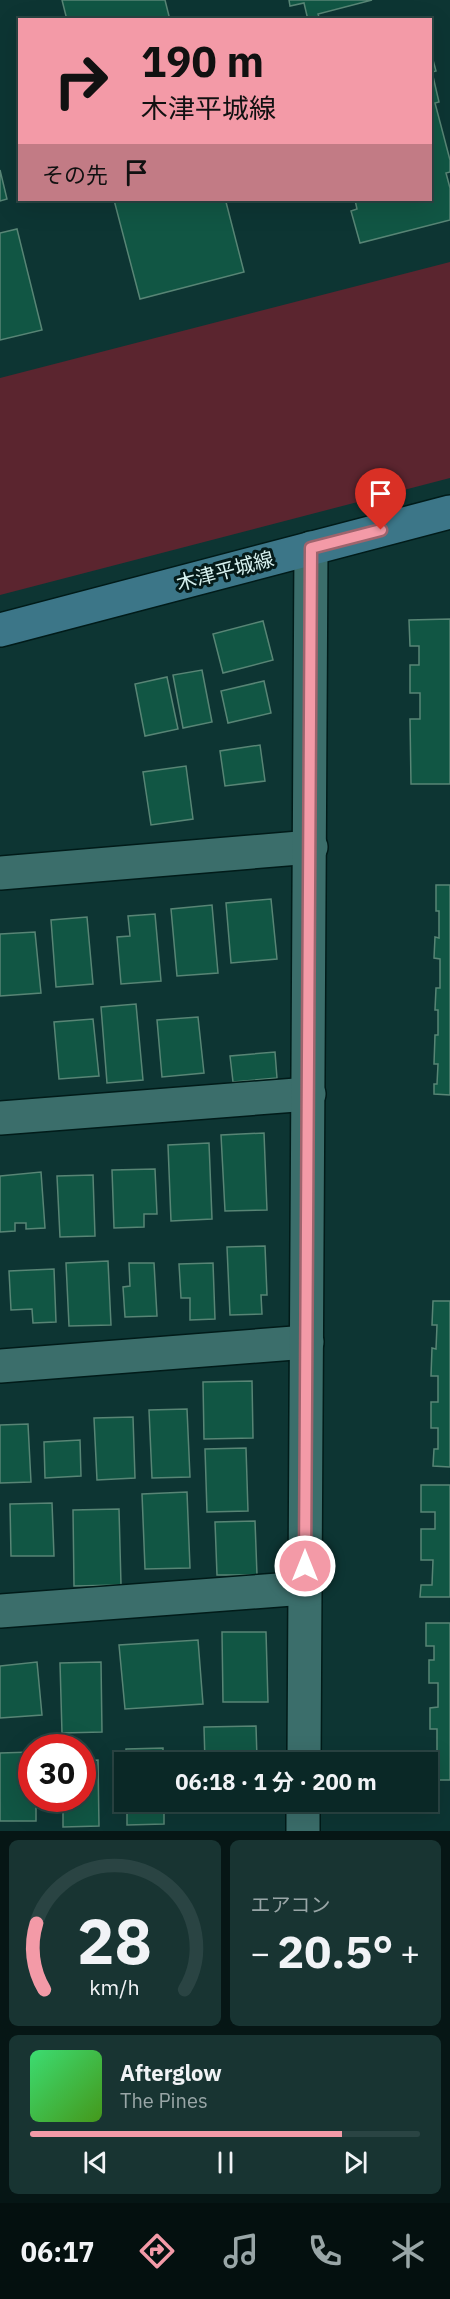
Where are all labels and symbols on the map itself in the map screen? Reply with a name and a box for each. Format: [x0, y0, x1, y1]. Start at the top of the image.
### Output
pin [355, 468, 406, 530]
street label: 木津平城線 [173, 545, 277, 596]
position arrow [273, 1534, 337, 1598]
speed limit sign: 30 [18, 1734, 96, 1812]

